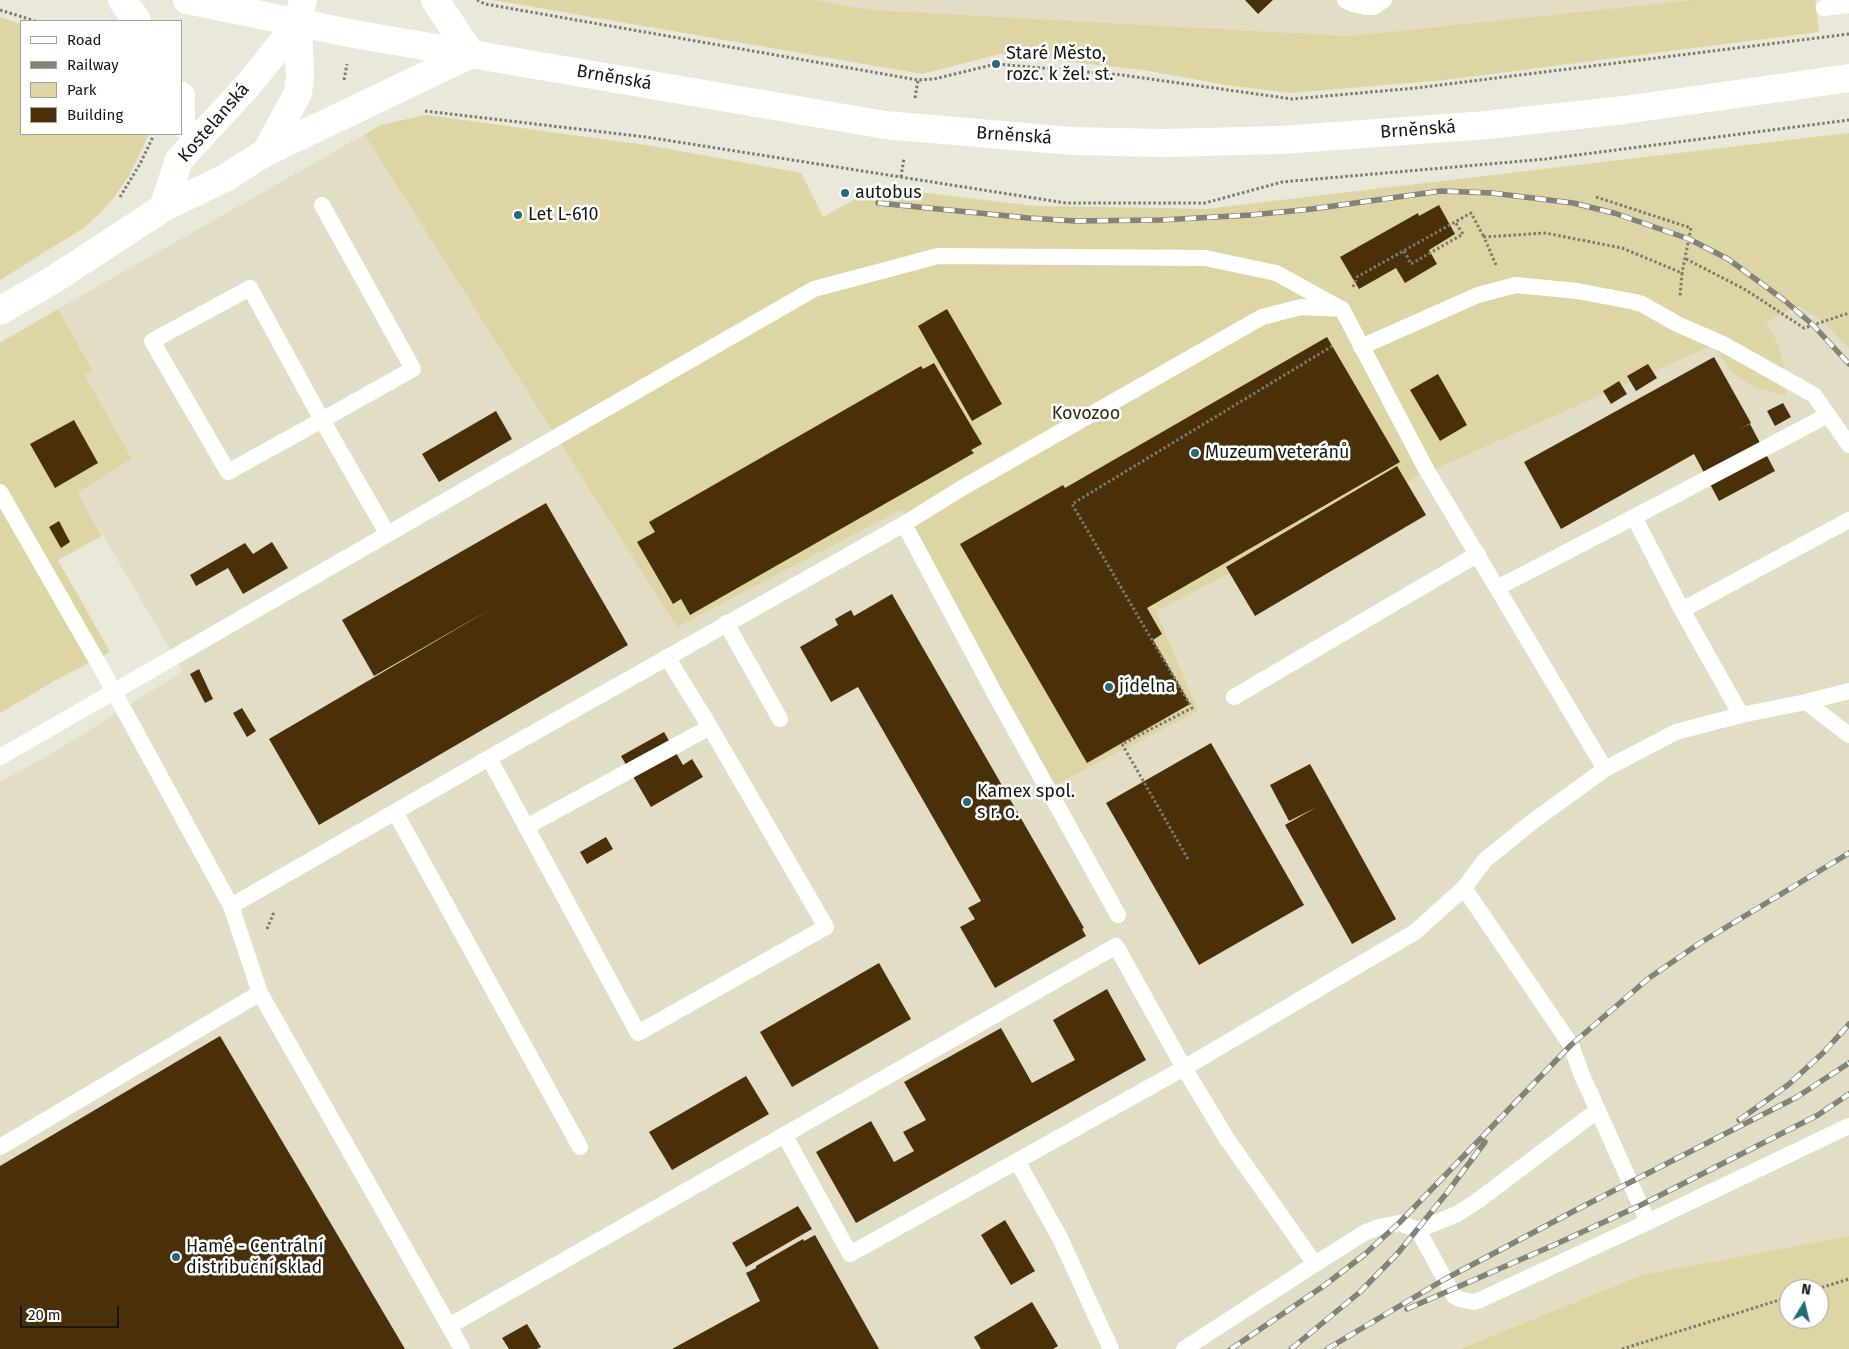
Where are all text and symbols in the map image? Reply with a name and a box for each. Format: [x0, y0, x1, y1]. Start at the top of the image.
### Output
legend [20, 20, 182, 135]
text: Road [67, 31, 102, 49]
place label: Staré Město, rozc. k žel. st. [1006, 43, 1114, 86]
text: Railway [67, 56, 119, 74]
marker: Staré Město, rozc. k žel. st. [990, 58, 1002, 70]
street label: Brněnská [575, 61, 653, 95]
street label: Kostelanská [174, 79, 254, 167]
text: Park [67, 81, 97, 99]
text: Building [67, 106, 123, 124]
street label: Brněnská [1379, 117, 1457, 143]
street label: Brněnská [975, 123, 1053, 149]
place label: autobus [855, 182, 922, 204]
marker: autobus [839, 187, 851, 199]
place label: Let L-610 [528, 204, 599, 226]
marker: Let L-610 [512, 209, 524, 221]
park label: Kovozoo [1052, 403, 1120, 425]
place label: Muzeum veteránů [1205, 442, 1349, 464]
marker: Muzeum veteránů [1189, 447, 1201, 459]
place label: jídelna [1119, 676, 1176, 698]
marker: jídelna [1103, 681, 1115, 693]
place label: Kamex spol. s r. o. [977, 781, 1075, 824]
marker: Kamex spol. s r. o. [961, 796, 973, 808]
place label: Hamé - Centrální distribuční sklad [186, 1236, 323, 1278]
marker: Hamé - Centrální distribuční sklad [170, 1251, 182, 1263]
north arrow [1779, 1279, 1829, 1329]
text: N [1800, 1281, 1812, 1299]
scale bar [22, 1296, 121, 1328]
text: 20 m [28, 1306, 61, 1324]

